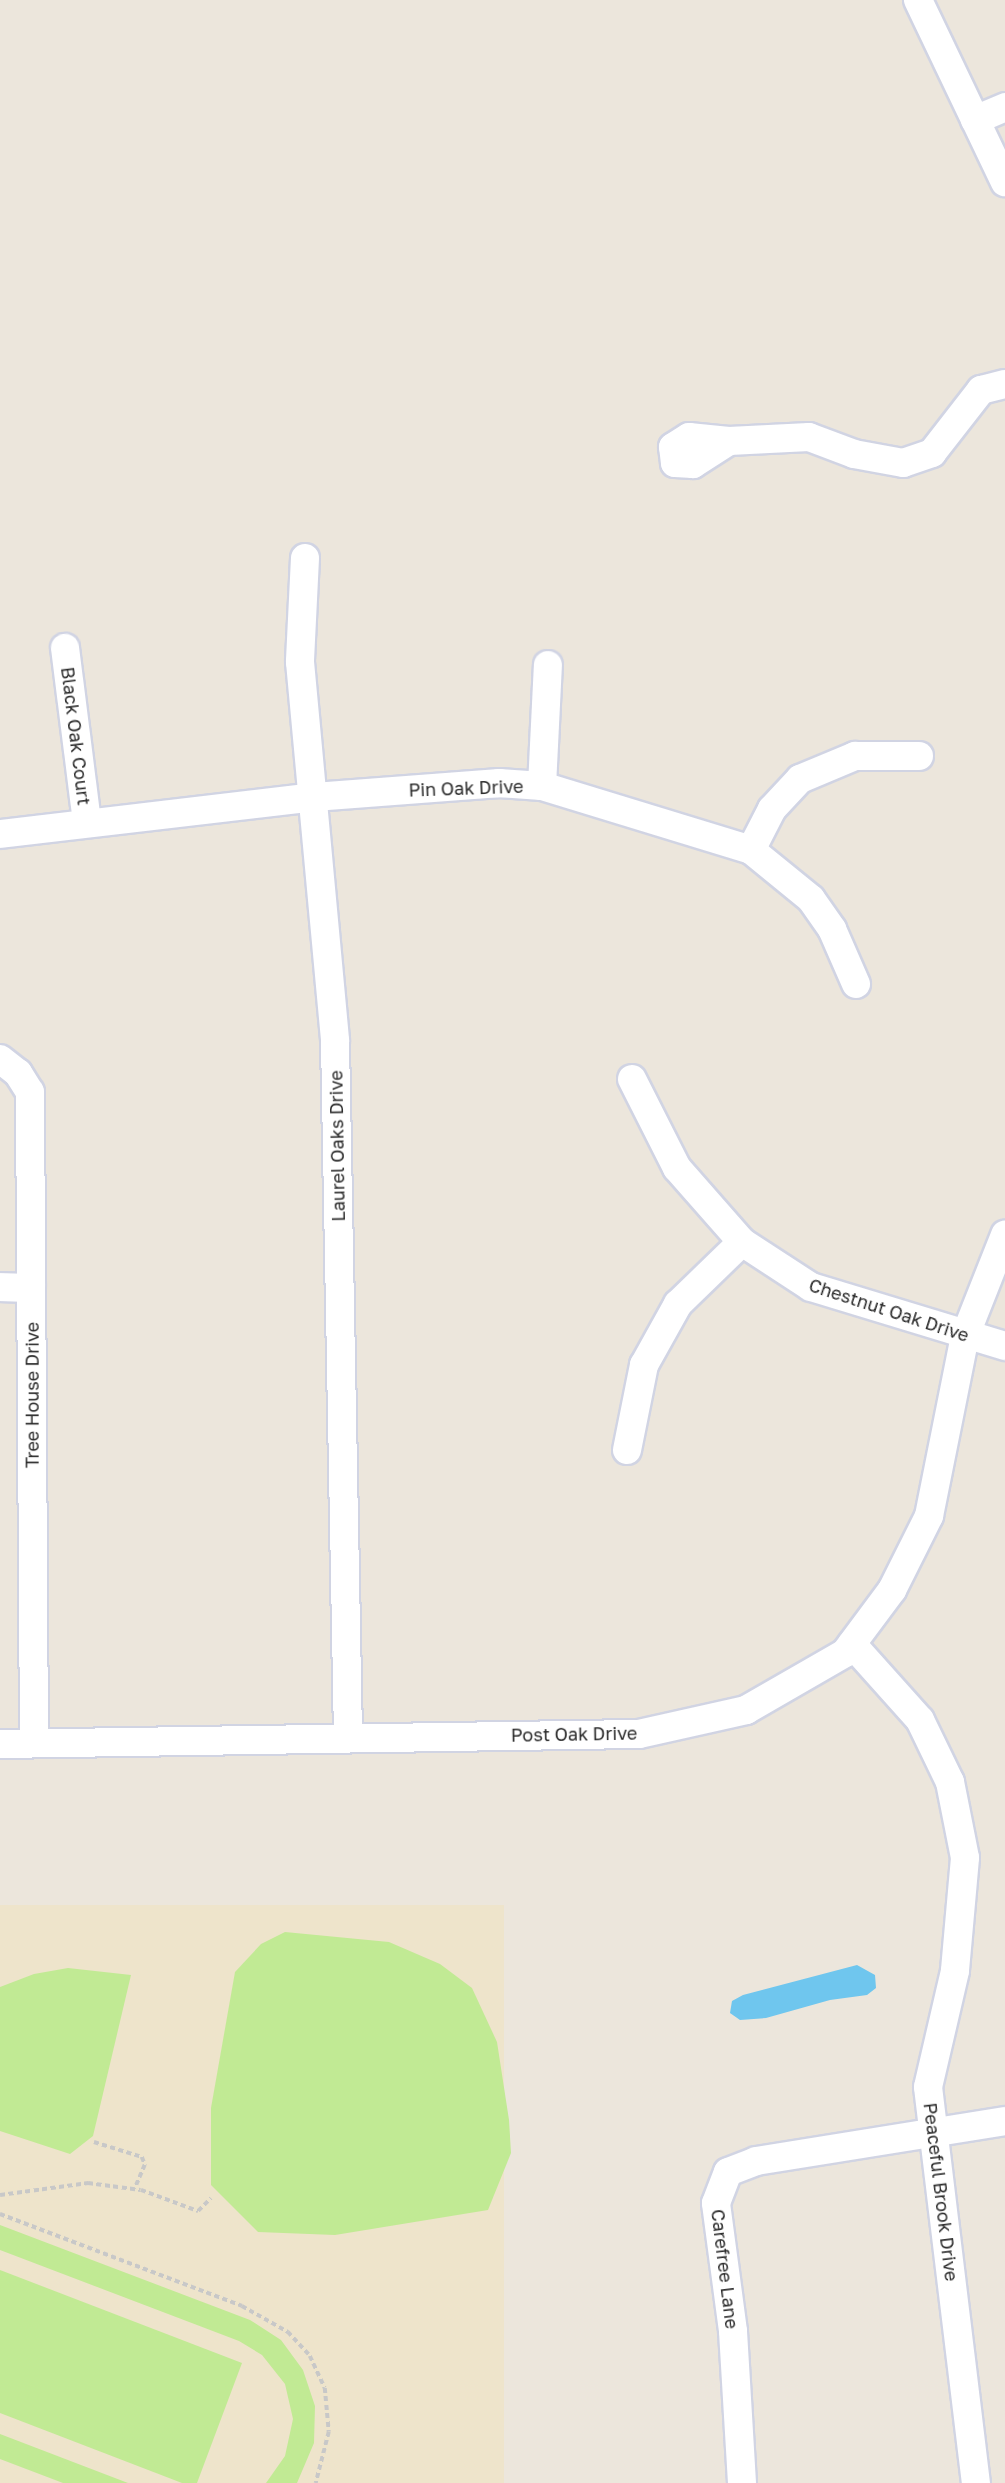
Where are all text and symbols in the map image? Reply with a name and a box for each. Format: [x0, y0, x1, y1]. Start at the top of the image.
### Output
street label: Black Oak Court [57, 666, 95, 806]
street label: Pin Oak Drive [408, 775, 524, 801]
street label: Laurel Oaks Drive [325, 1070, 349, 1222]
street label: Chestnut Oak Drive [806, 1274, 972, 1346]
street label: Tree House Drive [21, 1322, 43, 1468]
street label: Post Oak Drive [511, 1722, 637, 1746]
street label: Peaceful Brook Drive [919, 2101, 963, 2283]
street label: Carefree Lane [707, 2208, 743, 2330]

